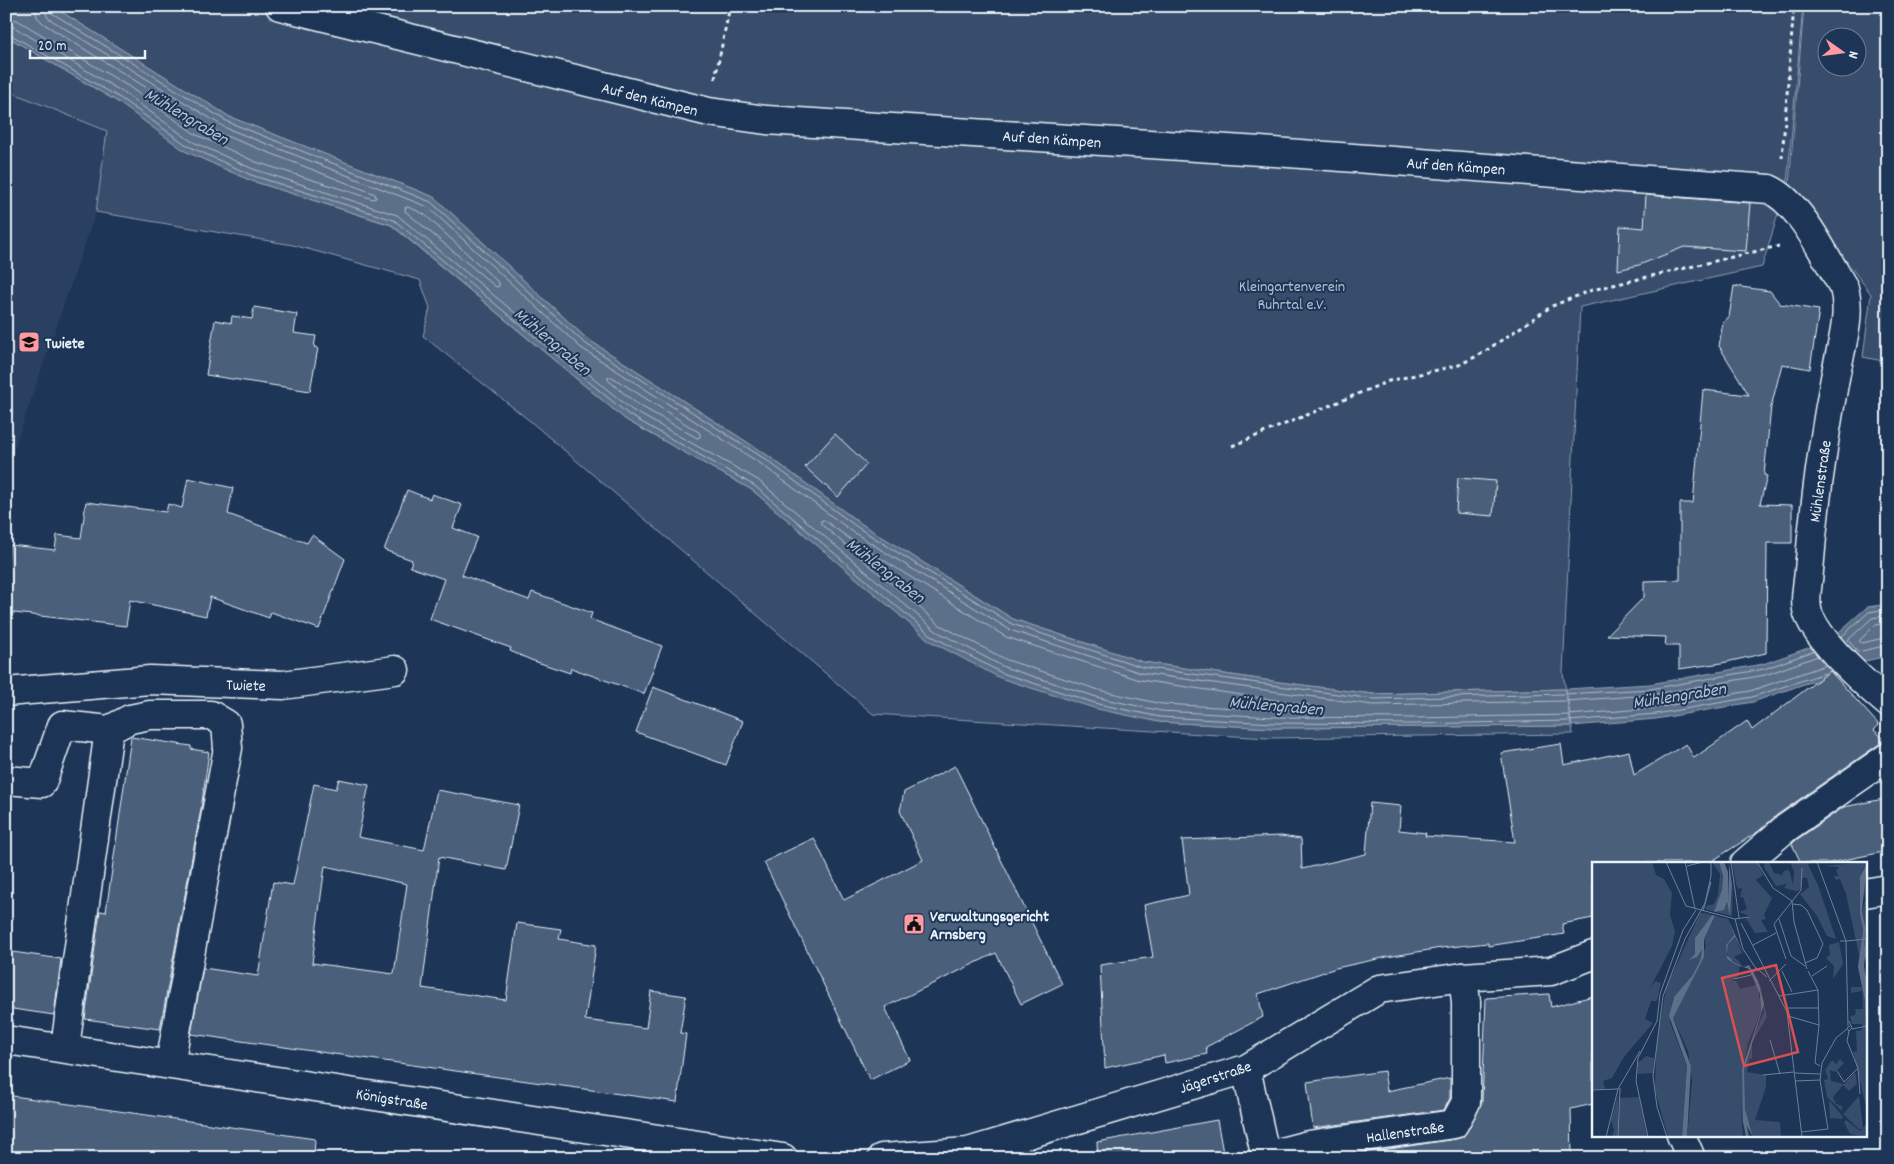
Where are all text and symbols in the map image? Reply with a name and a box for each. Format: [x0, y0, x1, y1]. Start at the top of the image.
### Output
scale bar [30, 28, 145, 60]
north arrow [1816, 28, 1866, 78]
text: 20 m [38, 36, 66, 58]
text: N [1842, 49, 1863, 61]
street label: Auf den Kämpen [599, 77, 700, 124]
water label: Mühlengraben [139, 83, 233, 153]
street label: Auf den Kämpen [1002, 126, 1102, 155]
street label: Auf den Kämpen [1406, 153, 1506, 182]
park label: Kleingartenverein Ruhrtal e.V. [1239, 276, 1345, 317]
water label: Mühlengraben [507, 303, 596, 383]
school or university icon: Twiete [17, 330, 41, 354]
place label: Twiete [45, 333, 85, 356]
street label: Mühlenstraße [1804, 439, 1839, 524]
water label: Mühlengraben [840, 533, 930, 611]
street label: Twiete [226, 674, 266, 699]
water label: Mühlengraben [1631, 678, 1728, 717]
water label: Mühlengraben [1228, 691, 1324, 724]
inset map [1592, 862, 1866, 1136]
place label: Verwaltungsgericht Arnsberg [930, 906, 1049, 947]
public building icon: Verwaltungsgericht Arnsberg [902, 912, 926, 936]
street label: Jägerstraße [1177, 1056, 1255, 1101]
street label: Königstraße [354, 1083, 429, 1118]
street label: Hallenstraße [1365, 1117, 1446, 1150]

